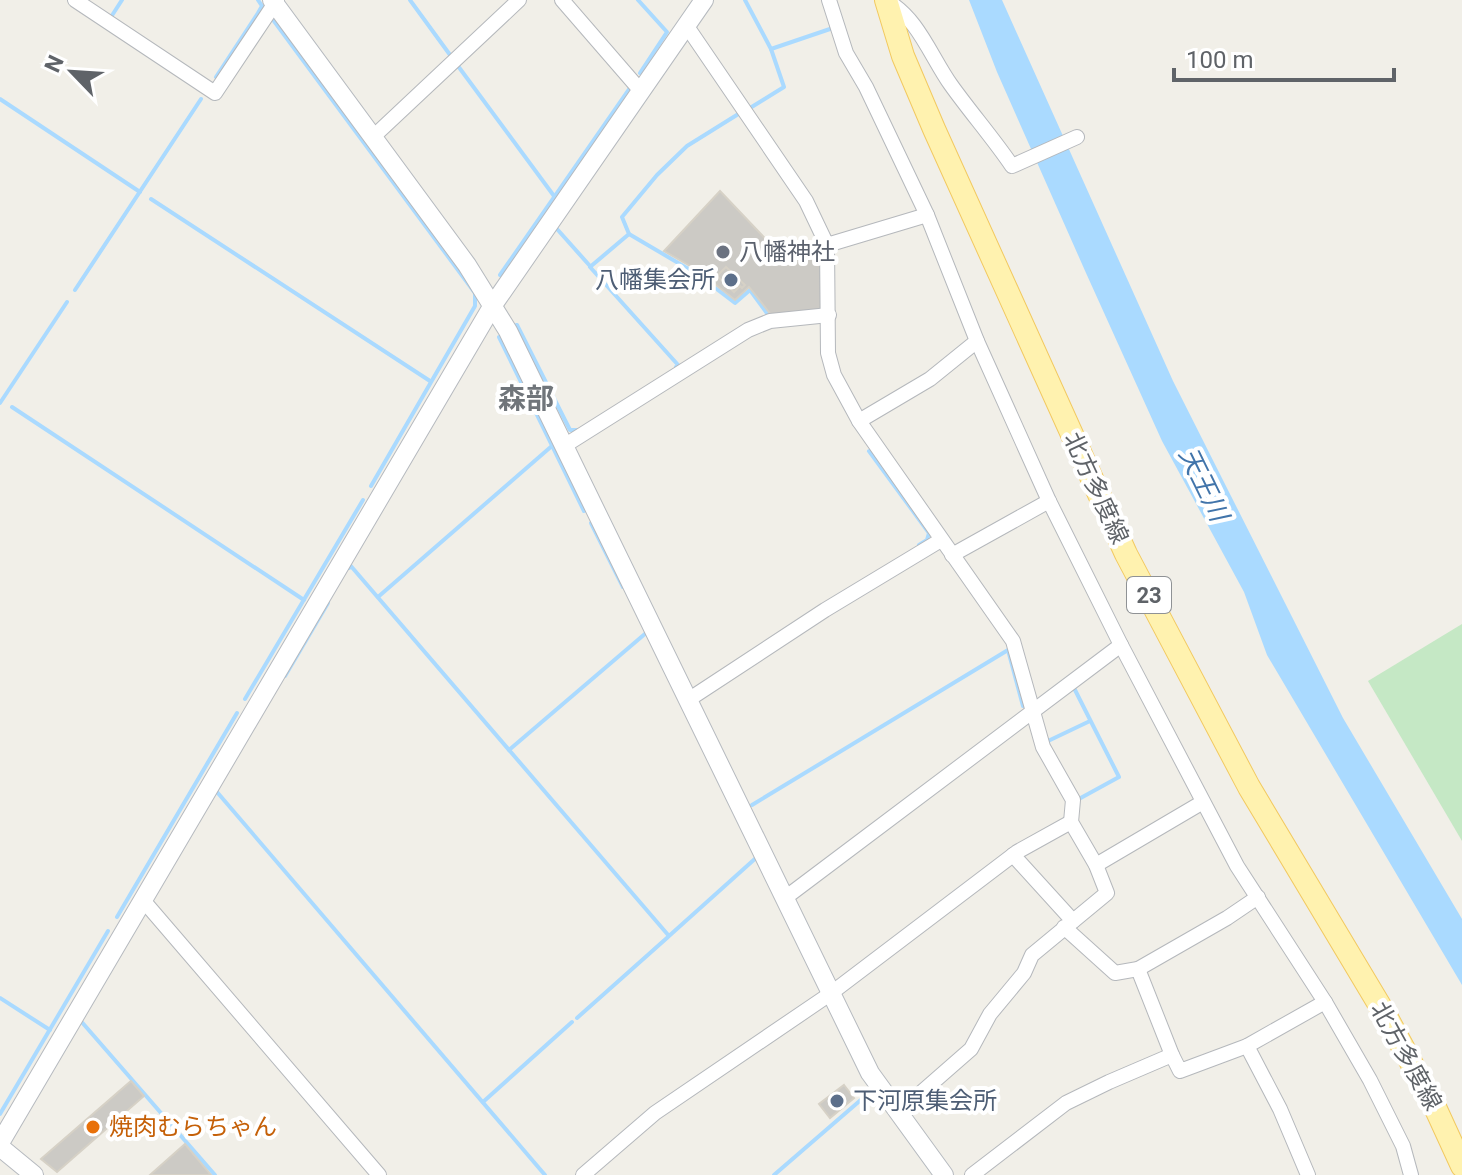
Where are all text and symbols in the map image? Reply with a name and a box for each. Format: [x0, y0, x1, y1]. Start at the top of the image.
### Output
north arrow [32, 32, 112, 112]
scale bar [1174, 32, 1394, 82]
text: 100 m [1186, 46, 1253, 74]
text: N [40, 51, 69, 76]
place label: 八幡神社 [739, 238, 835, 266]
marker: 八幡神社 [714, 243, 732, 261]
place label: 八幡集会所 [595, 266, 715, 294]
marker: 八幡集会所 [722, 271, 740, 289]
district label: 森部 [498, 382, 554, 415]
street label: 北方多度線 [1058, 428, 1134, 548]
water label: 天王川 [1173, 442, 1236, 528]
road number: 23 [1127, 577, 1171, 613]
street label: 北方多度線 [1365, 997, 1447, 1115]
place label: 下河原集会所 [853, 1087, 997, 1115]
marker: 下河原集会所 [828, 1092, 846, 1110]
place label: 焼肉むらちゃん [109, 1113, 277, 1141]
marker: 焼肉むらちゃん [84, 1118, 102, 1136]

